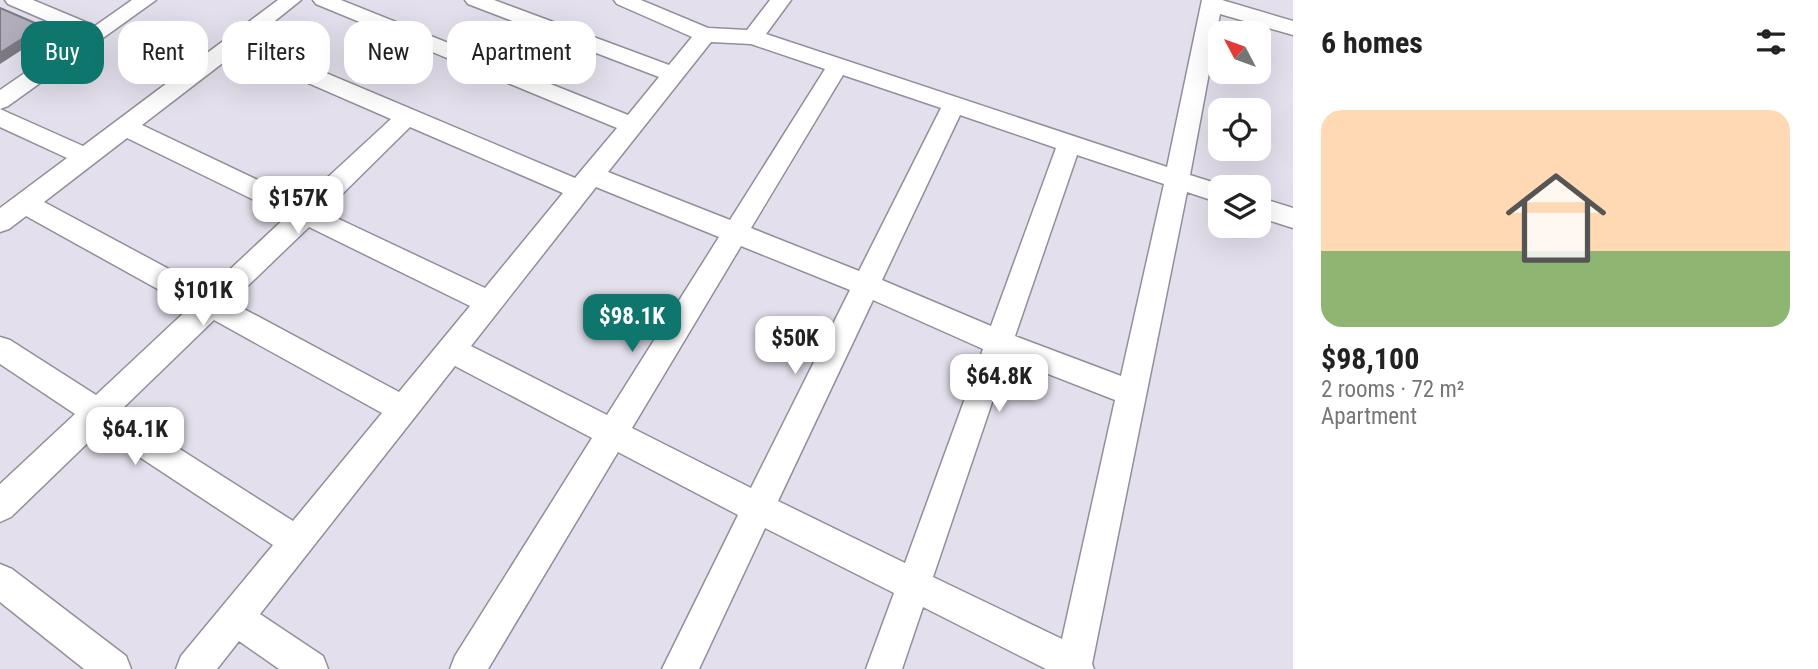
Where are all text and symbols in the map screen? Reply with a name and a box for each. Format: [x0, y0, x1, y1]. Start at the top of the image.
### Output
chip: Buy [21, 21, 104, 84]
chip: Rent [118, 21, 208, 84]
chip: Filters [222, 21, 330, 84]
chip: New [344, 21, 433, 84]
chip: Apartment [447, 21, 596, 84]
north arrow [1208, 21, 1270, 84]
map controls [1208, 21, 1271, 238]
icon: filters [1752, 23, 1790, 61]
text: 6 homes [1321, 25, 1423, 60]
button: locate [1208, 98, 1271, 161]
icon: home [1493, 155, 1619, 281]
button: layers [1208, 175, 1271, 238]
pin: $157K [249, 176, 347, 236]
text: $157K [268, 185, 328, 212]
pin: $101K [154, 268, 252, 328]
text: $101K [173, 277, 233, 304]
pin: $98.1K [575, 294, 689, 354]
text: $98.1K [599, 303, 665, 330]
pin: $50K [754, 316, 836, 376]
text: $50K [771, 325, 819, 352]
text: $98,100 [1321, 341, 1419, 376]
pin: $64.8K [942, 354, 1056, 414]
text: $64.8K [966, 363, 1032, 390]
text: 2 rooms · 72 m² [1321, 376, 1464, 403]
text: Apartment [1321, 403, 1417, 430]
pin: $64.1K [78, 407, 192, 467]
text: $64.1K [102, 416, 168, 443]

